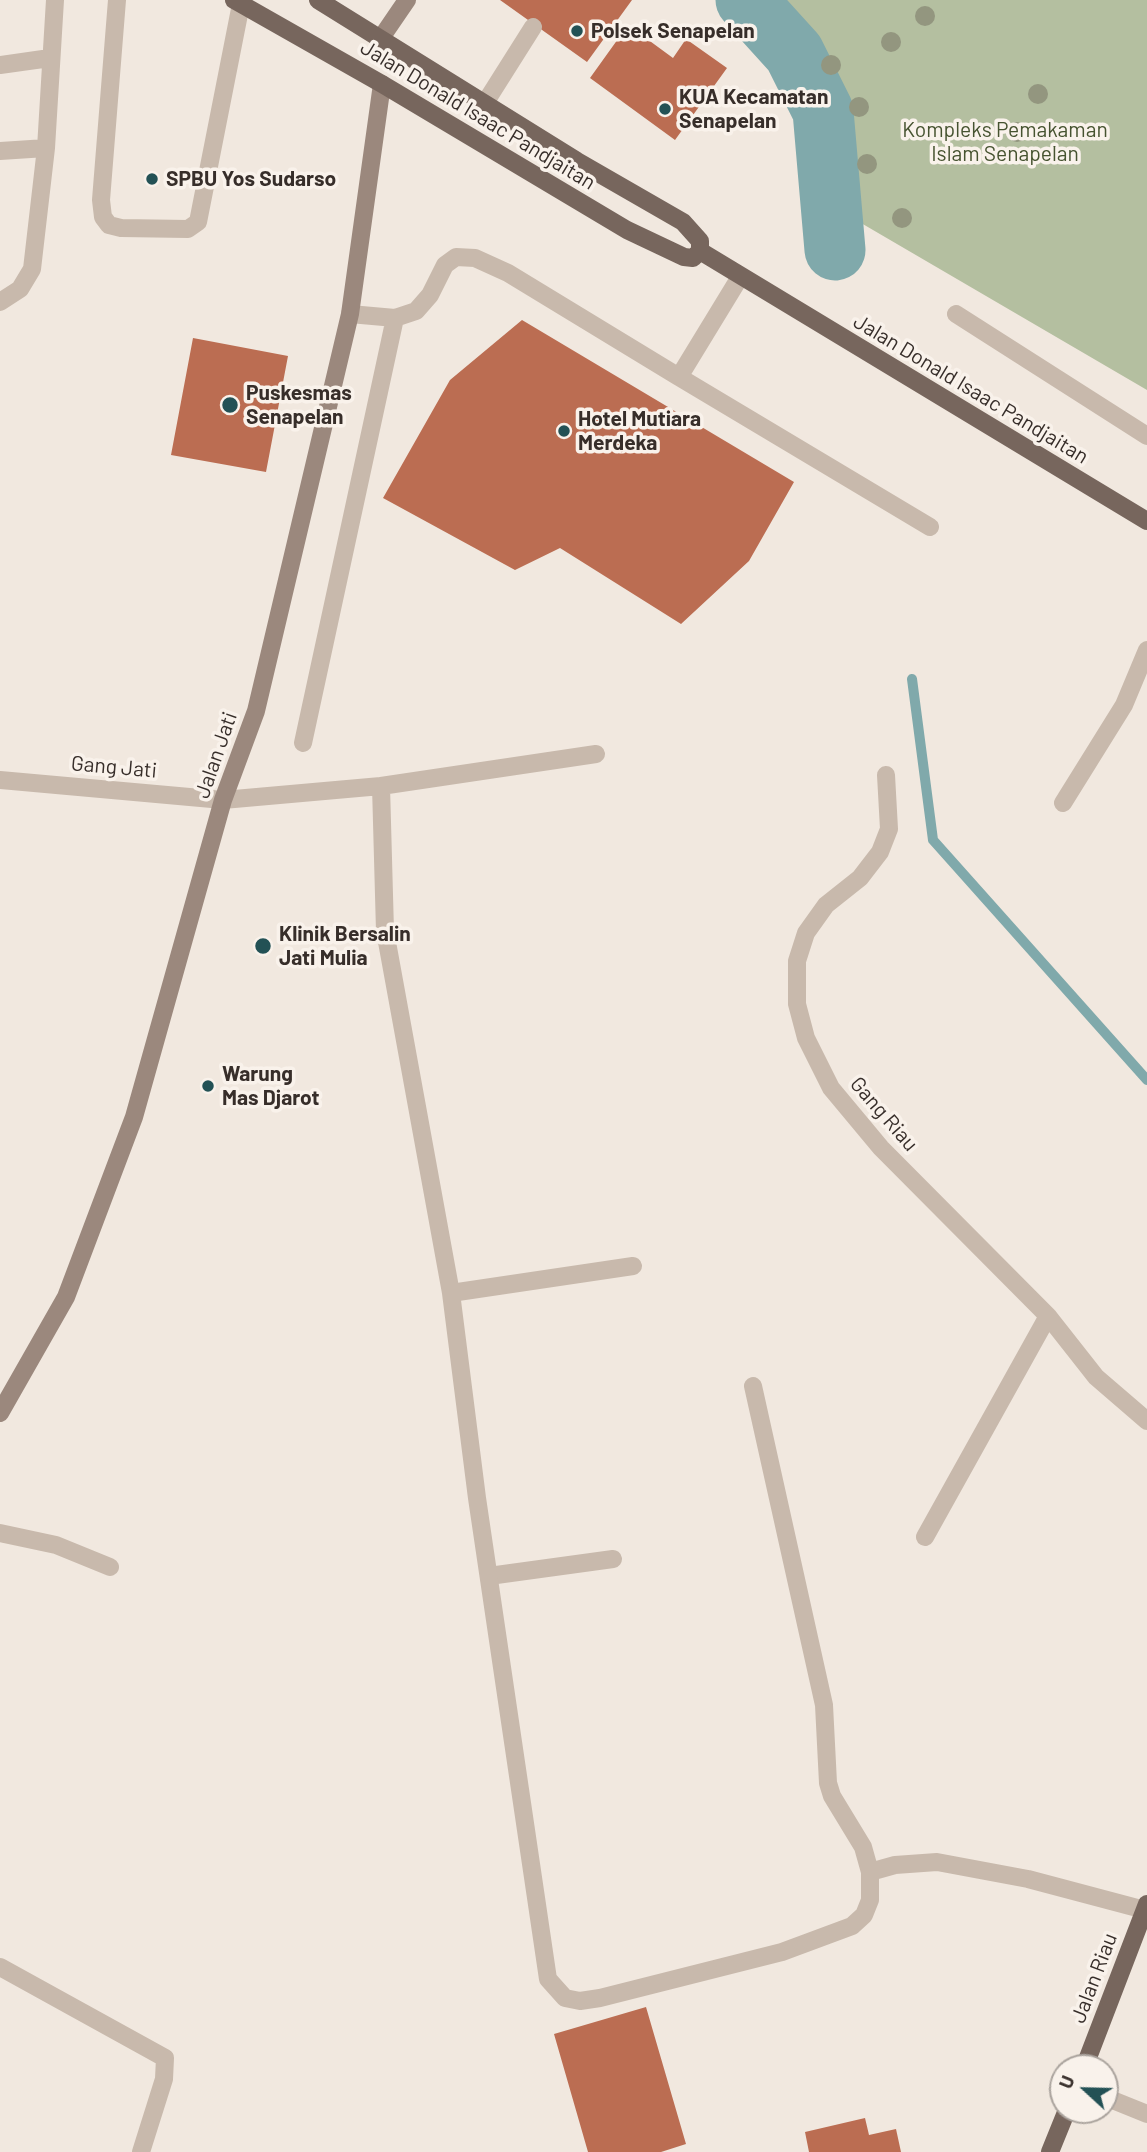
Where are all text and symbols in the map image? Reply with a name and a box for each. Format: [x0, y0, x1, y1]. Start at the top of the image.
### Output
place label: Polsek Senapelan [591, 18, 755, 44]
marker: Polsek Senapelan [569, 23, 585, 39]
street label: Jalan Donald Isaac Pandjaitan [356, 35, 600, 195]
place label: KUA Kecamatan Senapelan [679, 84, 828, 134]
marker: KUA Kecamatan Senapelan [657, 101, 673, 117]
park label: Kompleks Pemakaman Islam Senapelan [902, 117, 1108, 167]
place label: SPBU Yos Sudarso [166, 166, 336, 192]
marker: SPBU Yos Sudarso [144, 171, 160, 187]
street label: Jalan Donald Isaac Pandjaitan [849, 309, 1093, 469]
place label: Puskesmas Senapelan [246, 380, 352, 430]
marker: Puskesmas Senapelan [220, 395, 240, 415]
place label: Hotel Mutiara Merdeka [578, 406, 701, 456]
marker: Hotel Mutiara Merdeka [556, 423, 572, 439]
street label: Jalan Jati [189, 708, 243, 802]
street label: Gang Jati [70, 751, 158, 783]
place label: Klinik Bersalin Jati Mulia [279, 921, 411, 971]
marker: Klinik Bersalin Jati Mulia [253, 936, 273, 956]
place label: Warung Mas Djarot [222, 1061, 319, 1111]
street label: Gang Riau [845, 1072, 923, 1156]
marker: Warung Mas Djarot [200, 1078, 216, 1094]
street label: Jalan Riau [1065, 1930, 1123, 2026]
north arrow [1049, 2054, 1119, 2124]
text: U [1053, 2072, 1079, 2092]

